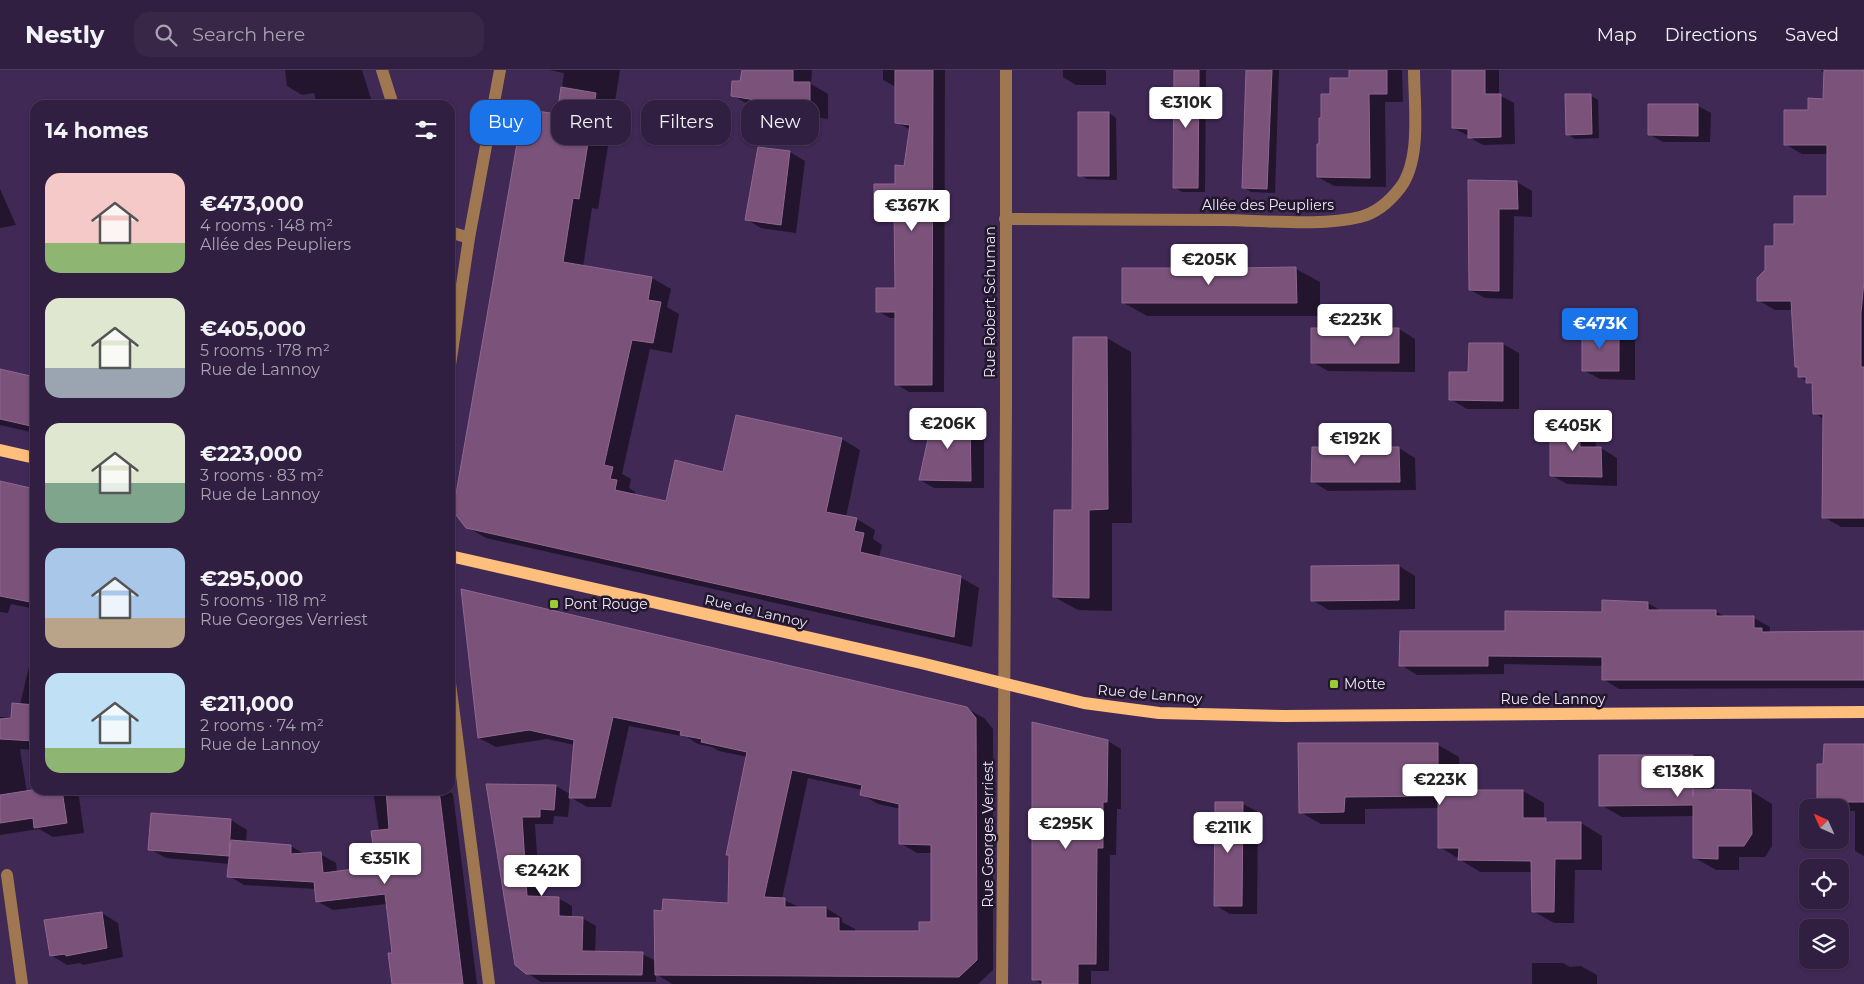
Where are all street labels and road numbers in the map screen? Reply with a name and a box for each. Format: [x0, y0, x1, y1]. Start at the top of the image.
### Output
street label: Allée des Peupliers [1202, 196, 1334, 214]
street label: Rue Robert Schuman [981, 226, 999, 378]
street label: Rue de Lannoy [703, 590, 810, 632]
street label: Rue de Lannoy [1097, 680, 1203, 708]
street label: Rue de Lannoy [1501, 690, 1606, 708]
street label: Rue Georges Verriest [979, 760, 997, 907]

